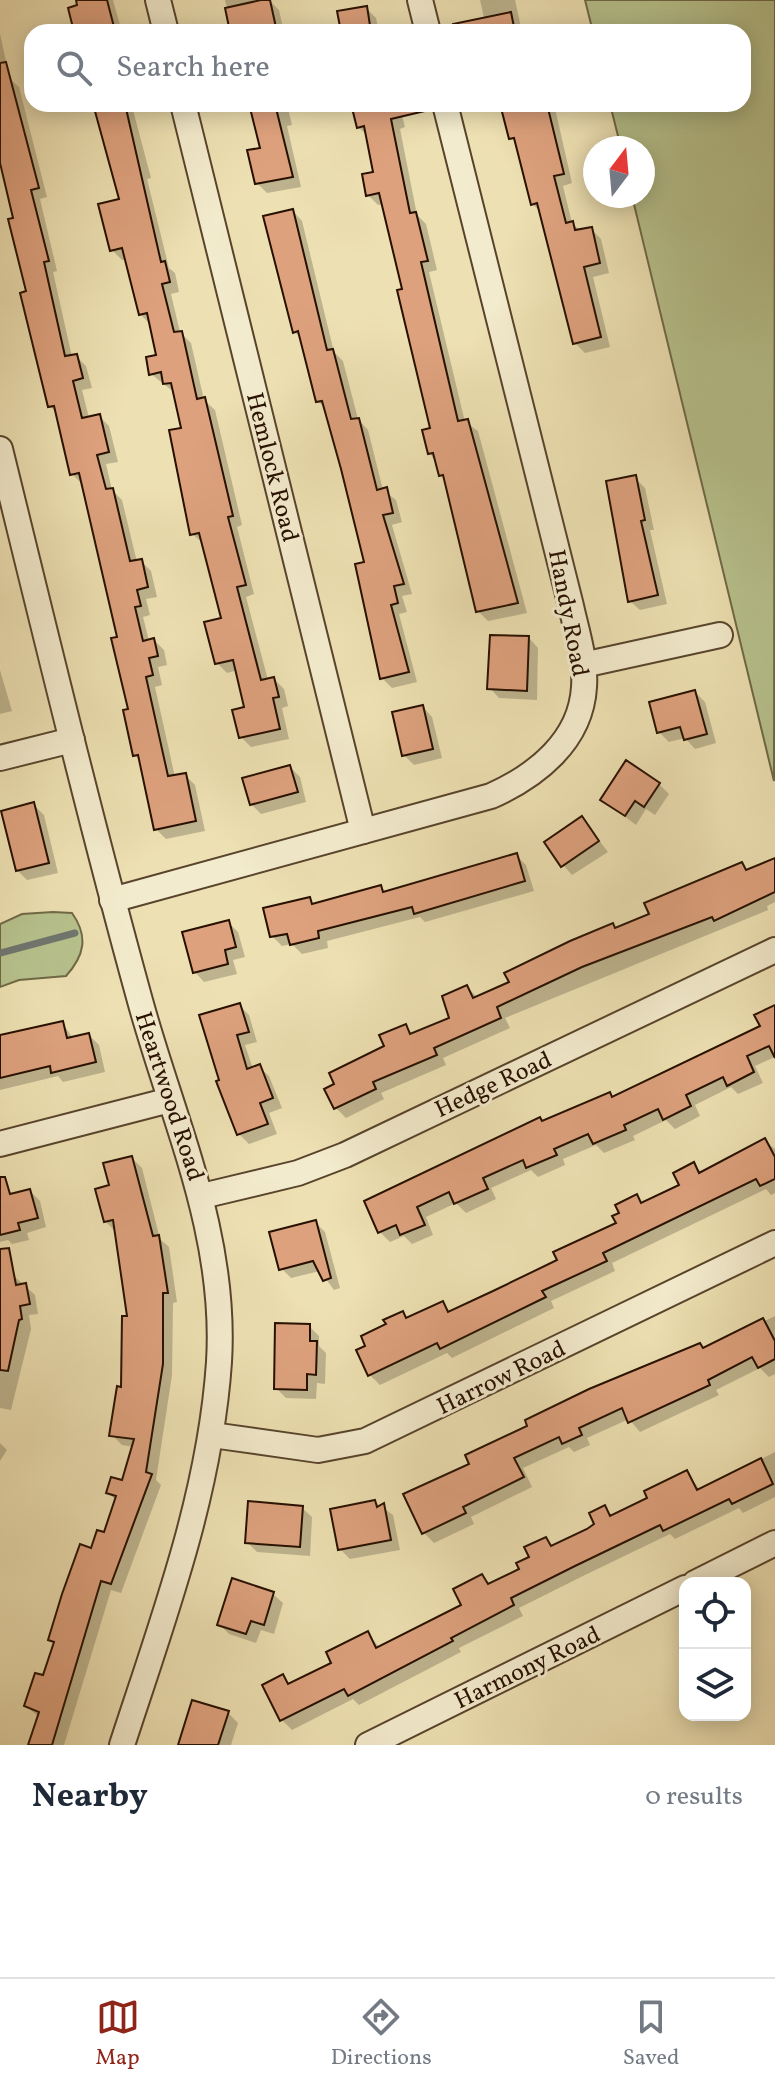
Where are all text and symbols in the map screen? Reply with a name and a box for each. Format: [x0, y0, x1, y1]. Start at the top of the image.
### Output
search box [24, 24, 751, 112]
icon: search [52, 46, 96, 90]
text: Search here [116, 47, 270, 89]
north arrow [583, 136, 655, 208]
street label: Hemlock Road [236, 389, 306, 546]
street label: Handy Road [538, 547, 596, 680]
street label: Heartwood Road [125, 1008, 212, 1186]
street label: Hedge Road [430, 1044, 558, 1128]
street label: Harrow Road [432, 1333, 572, 1425]
map controls [679, 1577, 751, 1721]
button: locate [679, 1577, 751, 1649]
street label: Harmony Road [449, 1619, 607, 1719]
button: layers [679, 1649, 751, 1721]
text: Nearby [32, 1774, 148, 1821]
text: 0 results [645, 1779, 743, 1815]
tab: Map [96, 1995, 140, 2074]
tab: Directions [331, 1995, 432, 2074]
tab: Saved [623, 1995, 679, 2074]

